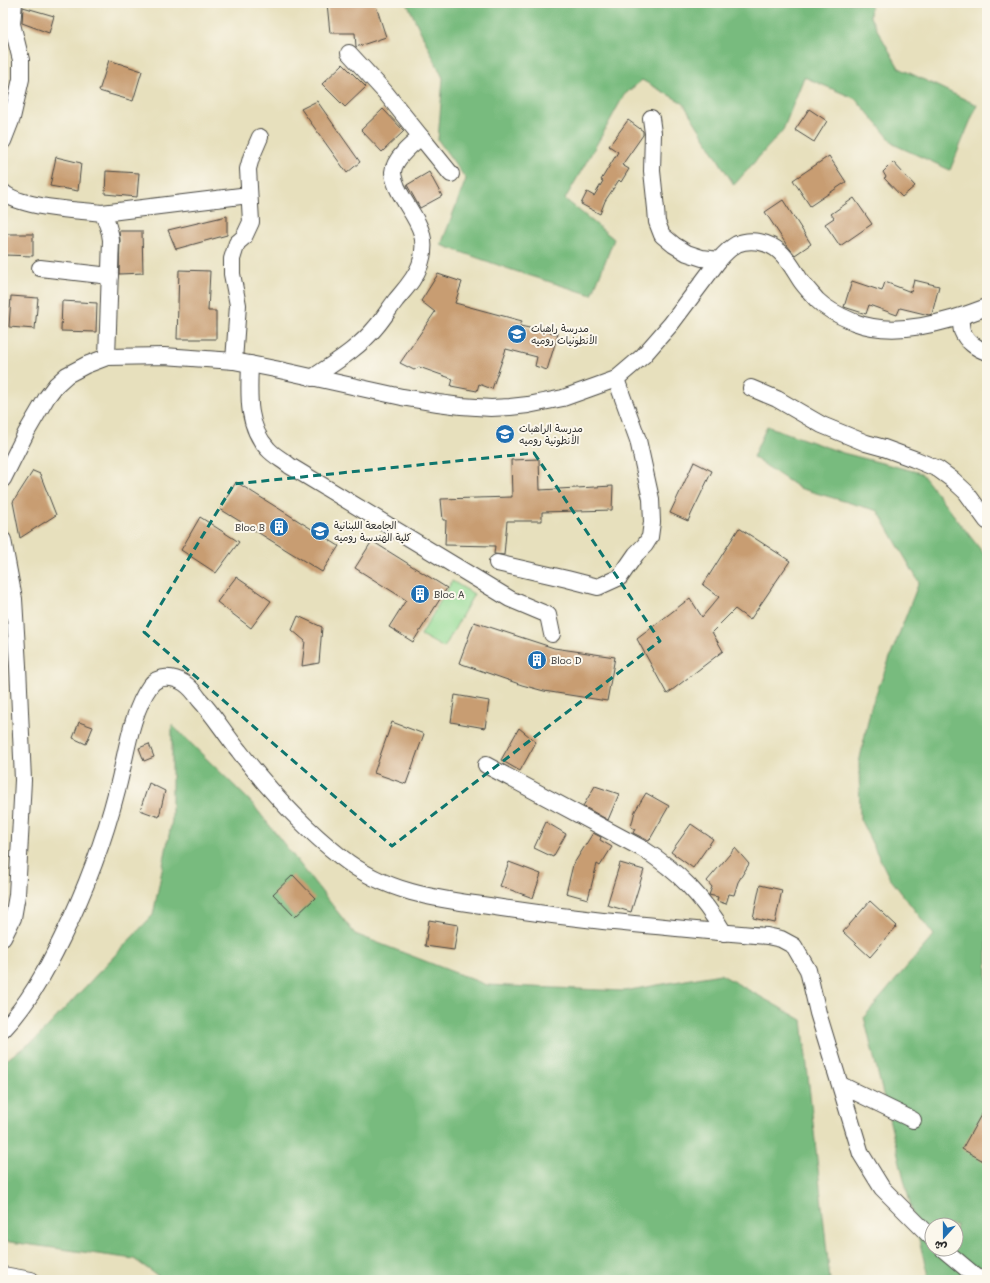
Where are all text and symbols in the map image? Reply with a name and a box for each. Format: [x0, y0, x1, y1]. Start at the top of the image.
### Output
place label: مدرسة راهبات الأنطونيات روميه [531, 321, 597, 348]
school or university icon: مدرسة راهبات الأنطونيات روميه [506, 323, 528, 345]
place label: مدرسة الراهبات الأنطونية روميه [519, 421, 583, 448]
school or university icon: مدرسة الراهبات الأنطونية روميه [494, 423, 516, 445]
building icon: Bloc B [268, 516, 290, 538]
place label: الجامعة اللبنانية كلية الهندسة روميه [334, 518, 411, 544]
place label: Bloc B [235, 520, 265, 534]
school or university icon: الجامعة اللبنانية كلية الهندسة روميه [309, 520, 331, 542]
building icon: Bloc A [409, 583, 431, 605]
place label: Bloc A [434, 587, 465, 601]
building icon: Bloc D [526, 649, 548, 671]
place label: Bloc D [551, 653, 582, 667]
north arrow [924, 1217, 964, 1257]
text: ش [932, 1238, 949, 1256]

